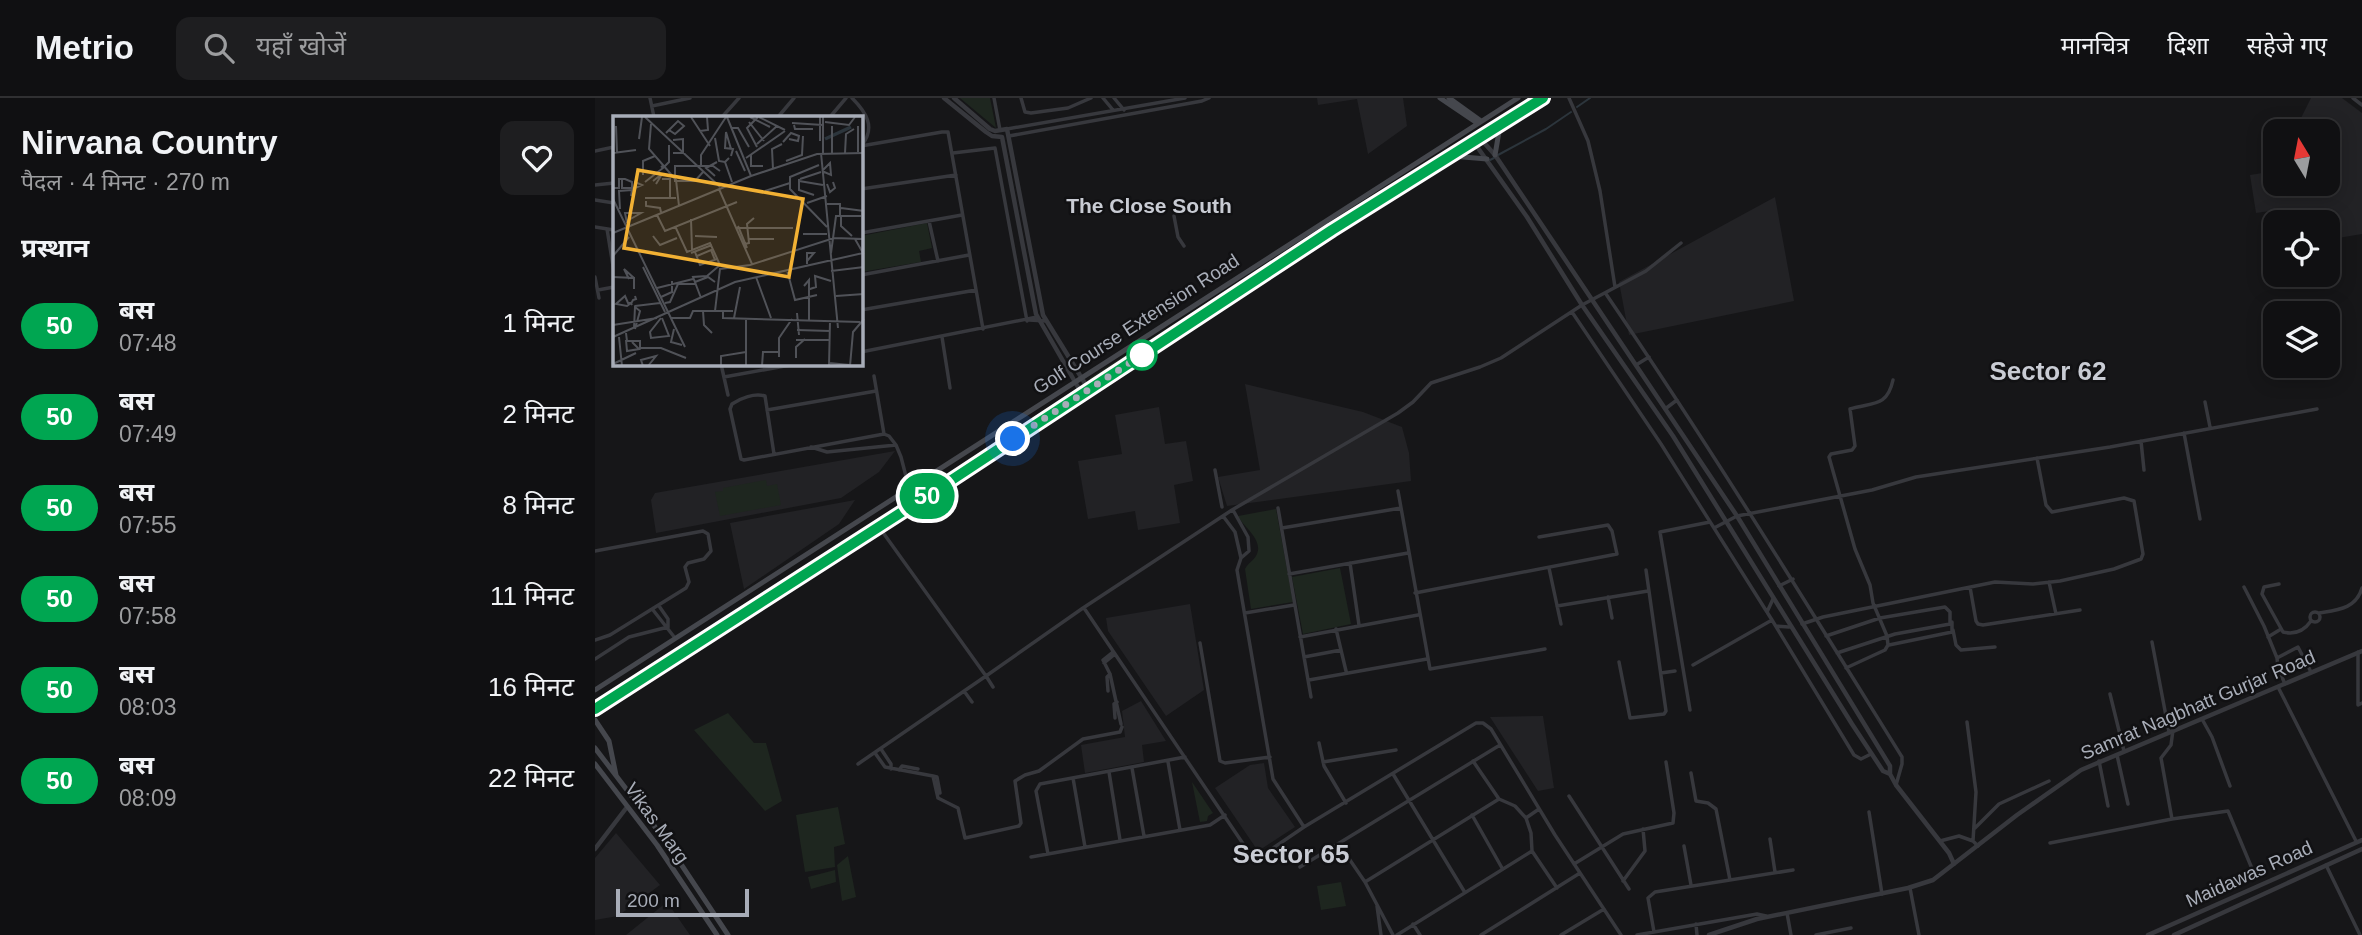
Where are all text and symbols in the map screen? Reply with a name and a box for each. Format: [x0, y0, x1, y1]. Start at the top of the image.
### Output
search box [176, 17, 666, 80]
text: Metrio [35, 29, 134, 66]
icon: search [200, 29, 238, 67]
text: यहाँ खोजें [256, 31, 346, 61]
text: मानचित्र [2061, 32, 2129, 59]
text: दिशा [2167, 32, 2209, 59]
text: सहेजे गए [2247, 32, 2327, 59]
inset map [613, 116, 863, 366]
north arrow [2263, 119, 2340, 196]
map controls [2263, 119, 2340, 378]
button: heart [500, 121, 574, 195]
text: Nirvana Country [21, 124, 278, 161]
text: पैदल · 4 मिनट · 270 m [21, 169, 230, 195]
district label: The Close South [1066, 194, 1232, 217]
button: locate [2263, 210, 2340, 287]
text: प्रस्थान [21, 233, 89, 263]
street label: Golf Course Extension Road [1029, 250, 1243, 398]
text: बस [119, 295, 154, 325]
button: layers [2263, 301, 2340, 378]
text: 1 मिनट [503, 308, 574, 338]
text: 50 [46, 312, 73, 339]
text: 07:48 [119, 330, 177, 356]
unlabelled marker [1127, 340, 1157, 370]
district label: Sector 62 [1989, 356, 2107, 386]
text: बस [119, 386, 154, 416]
text: 2 मिनट [503, 399, 574, 429]
text: 50 [46, 403, 73, 430]
text: 07:49 [119, 421, 177, 447]
your location [995, 421, 1030, 456]
line badge: 50 [895, 473, 959, 519]
text: बस [119, 477, 154, 507]
text: 50 [914, 482, 940, 509]
text: 8 मिनट [503, 490, 574, 520]
text: 50 [46, 494, 73, 521]
text: 07:55 [119, 512, 177, 538]
text: बस [119, 568, 154, 598]
text: 11 मिनट [490, 581, 574, 611]
text: 50 [46, 585, 73, 612]
text: 07:58 [119, 603, 177, 629]
street label: Samrat Nagbhatt Gurjar Road [2078, 646, 2318, 764]
text: बस [119, 659, 154, 689]
text: 16 मिनट [488, 672, 574, 702]
text: 50 [46, 676, 73, 703]
text: 08:03 [119, 694, 177, 720]
text: बस [119, 750, 154, 780]
text: 22 मिनट [488, 763, 574, 793]
text: 50 [46, 767, 73, 794]
street label: Vikas Marg [621, 779, 693, 867]
text: 08:09 [119, 785, 177, 811]
street label: Maidawas Road [2182, 837, 2316, 911]
district label: Sector 65 [1232, 839, 1350, 869]
scale bar [616, 886, 749, 918]
text: 200 m [627, 890, 680, 911]

